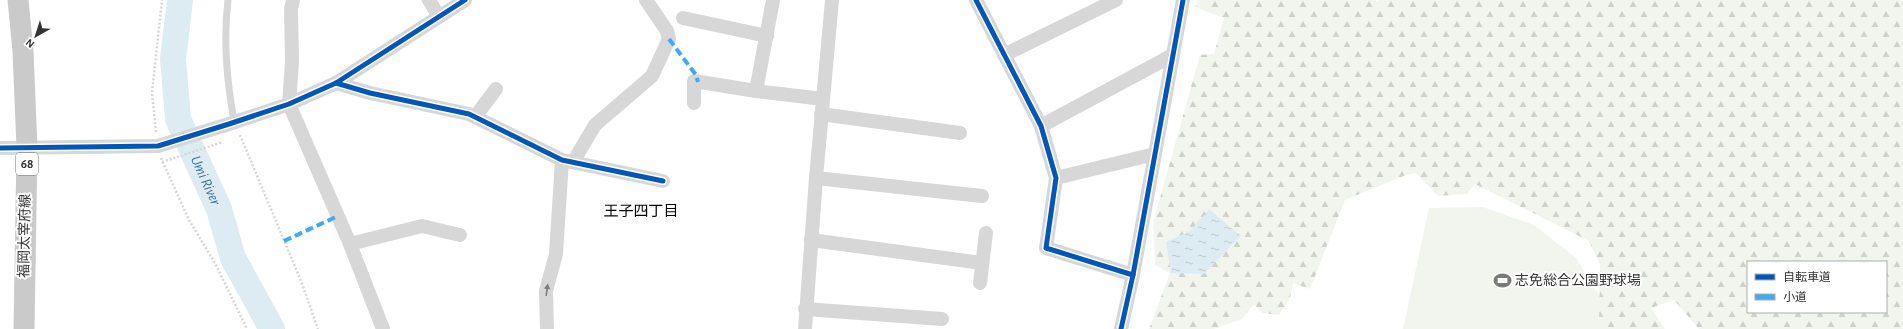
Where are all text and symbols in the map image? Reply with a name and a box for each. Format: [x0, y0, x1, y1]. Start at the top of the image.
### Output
north arrow [16, 16, 56, 56]
text: N [24, 37, 36, 50]
road number: 68 [16, 153, 38, 175]
water label: Umi River [188, 153, 224, 208]
street label: 福岡太宰府線 [16, 194, 33, 278]
district label: 王子四丁目 [603, 204, 679, 219]
legend [1747, 261, 1887, 313]
text: 自転車道 [1783, 270, 1831, 283]
sports icon: 志免総合公園野球場 [1492, 271, 1512, 291]
place label: 志免総合公園野球場 [1515, 273, 1641, 288]
one-way arrow [544, 284, 550, 296]
text: 小道 [1783, 290, 1807, 303]

